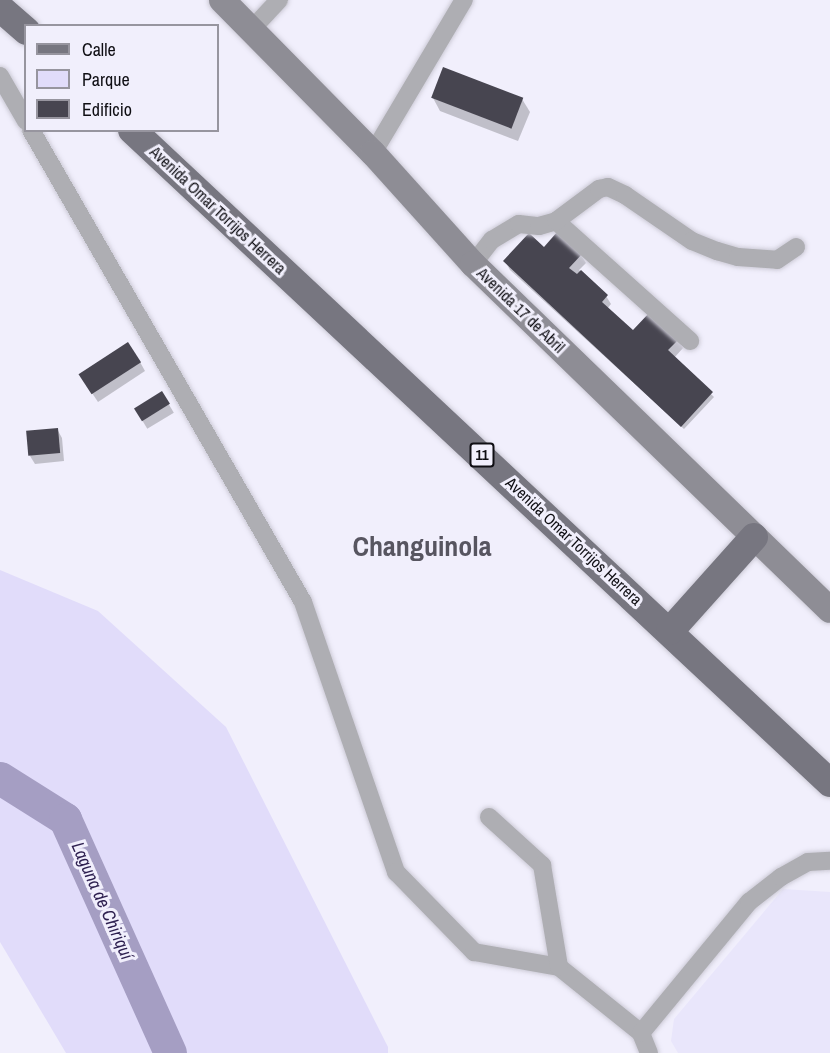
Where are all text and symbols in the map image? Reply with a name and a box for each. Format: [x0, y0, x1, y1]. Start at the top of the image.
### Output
legend [24, 24, 219, 132]
text: Calle [82, 37, 116, 62]
text: Parque [82, 67, 130, 92]
text: Edificio [82, 97, 132, 122]
street label: Avenida Omar Torrijos Herrera [146, 142, 290, 278]
street label: Avenida 17 de Abril [473, 263, 569, 357]
road number: 11 [468, 443, 496, 467]
street label: Avenida Omar Torrijos Herrera [502, 473, 646, 609]
district label: Changuinola [352, 529, 492, 563]
water label: Laguna de Chiriquí [66, 839, 138, 963]

